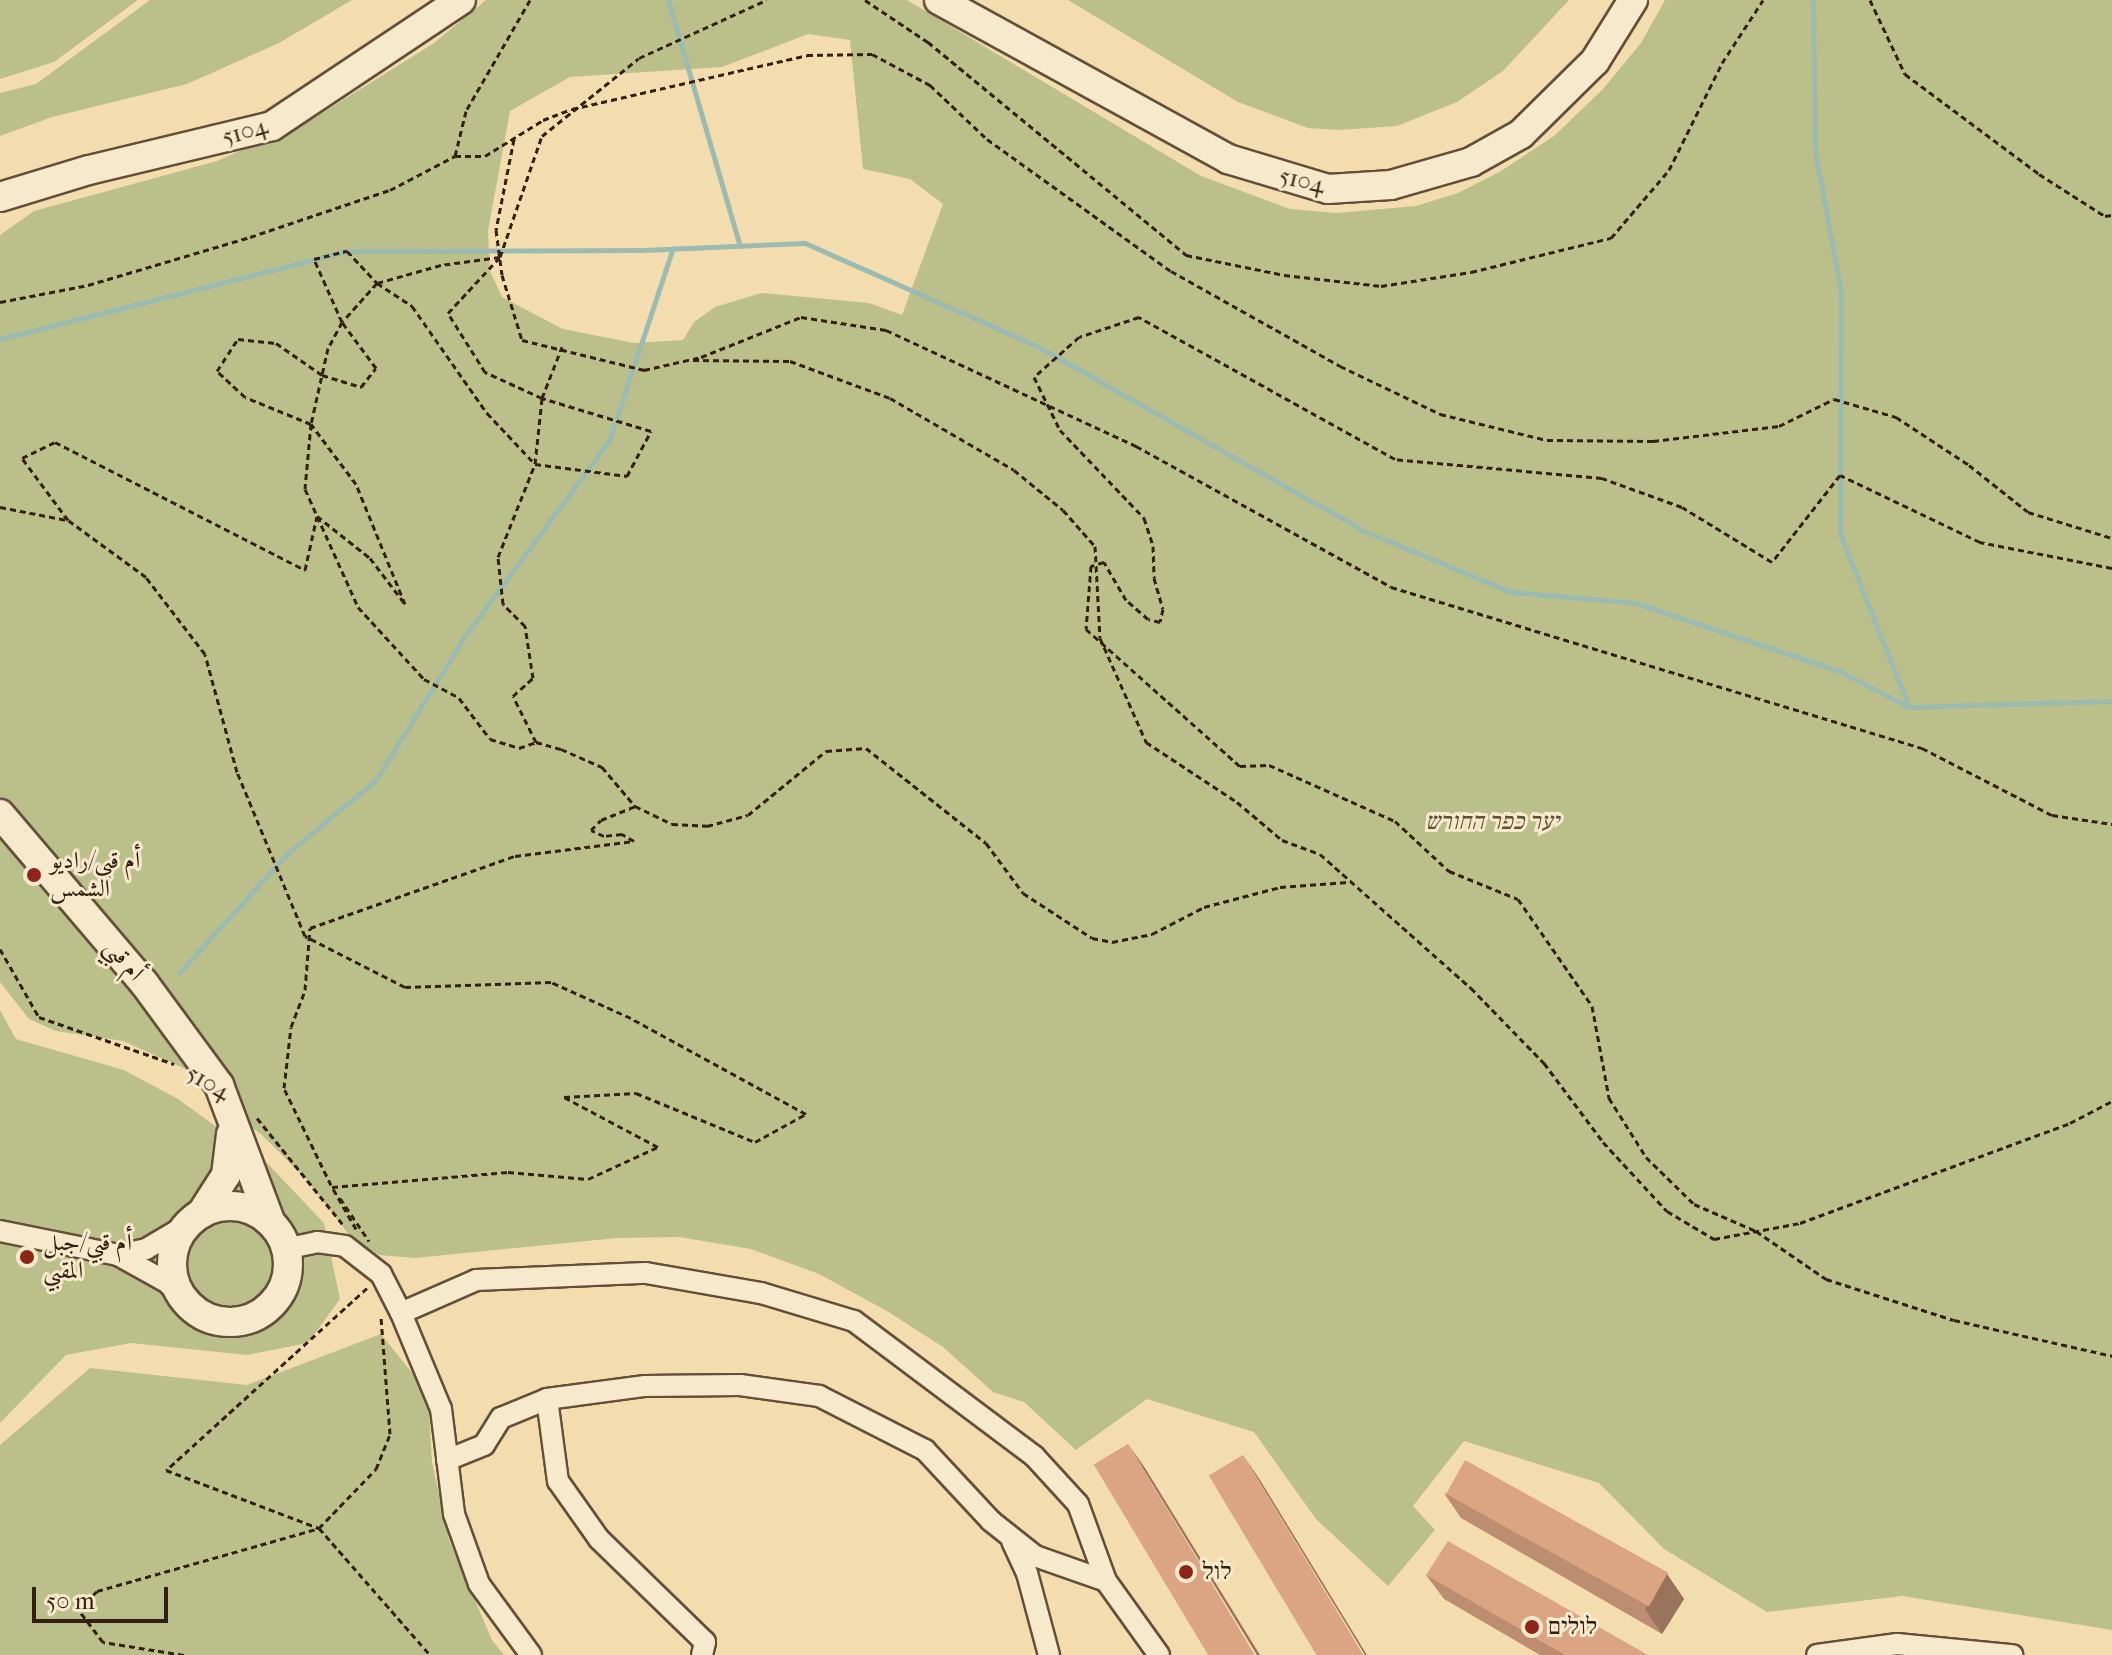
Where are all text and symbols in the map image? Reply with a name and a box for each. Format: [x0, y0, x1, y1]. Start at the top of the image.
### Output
street label: 5104 [219, 112, 271, 152]
street label: 5104 [1276, 162, 1328, 200]
park label: יער כפר החורש [1425, 808, 1559, 836]
place label: أم قبي/راديو الشمس [50, 847, 140, 903]
marker: أم قبي/راديو الشمس [25, 866, 43, 884]
street label: أم قبي [98, 933, 150, 987]
street label: 5104 [181, 1059, 235, 1107]
place label: أم قبي/جبل المقبي [43, 1229, 132, 1285]
marker: أم قبي/جبل المقبي [18, 1248, 36, 1266]
place label: לול [1202, 1558, 1232, 1586]
marker: לול [1177, 1563, 1195, 1581]
scale bar [36, 1571, 172, 1621]
text: 50 m [46, 1587, 95, 1615]
place label: לולים [1548, 1613, 1597, 1641]
marker: לולים [1523, 1618, 1541, 1636]

